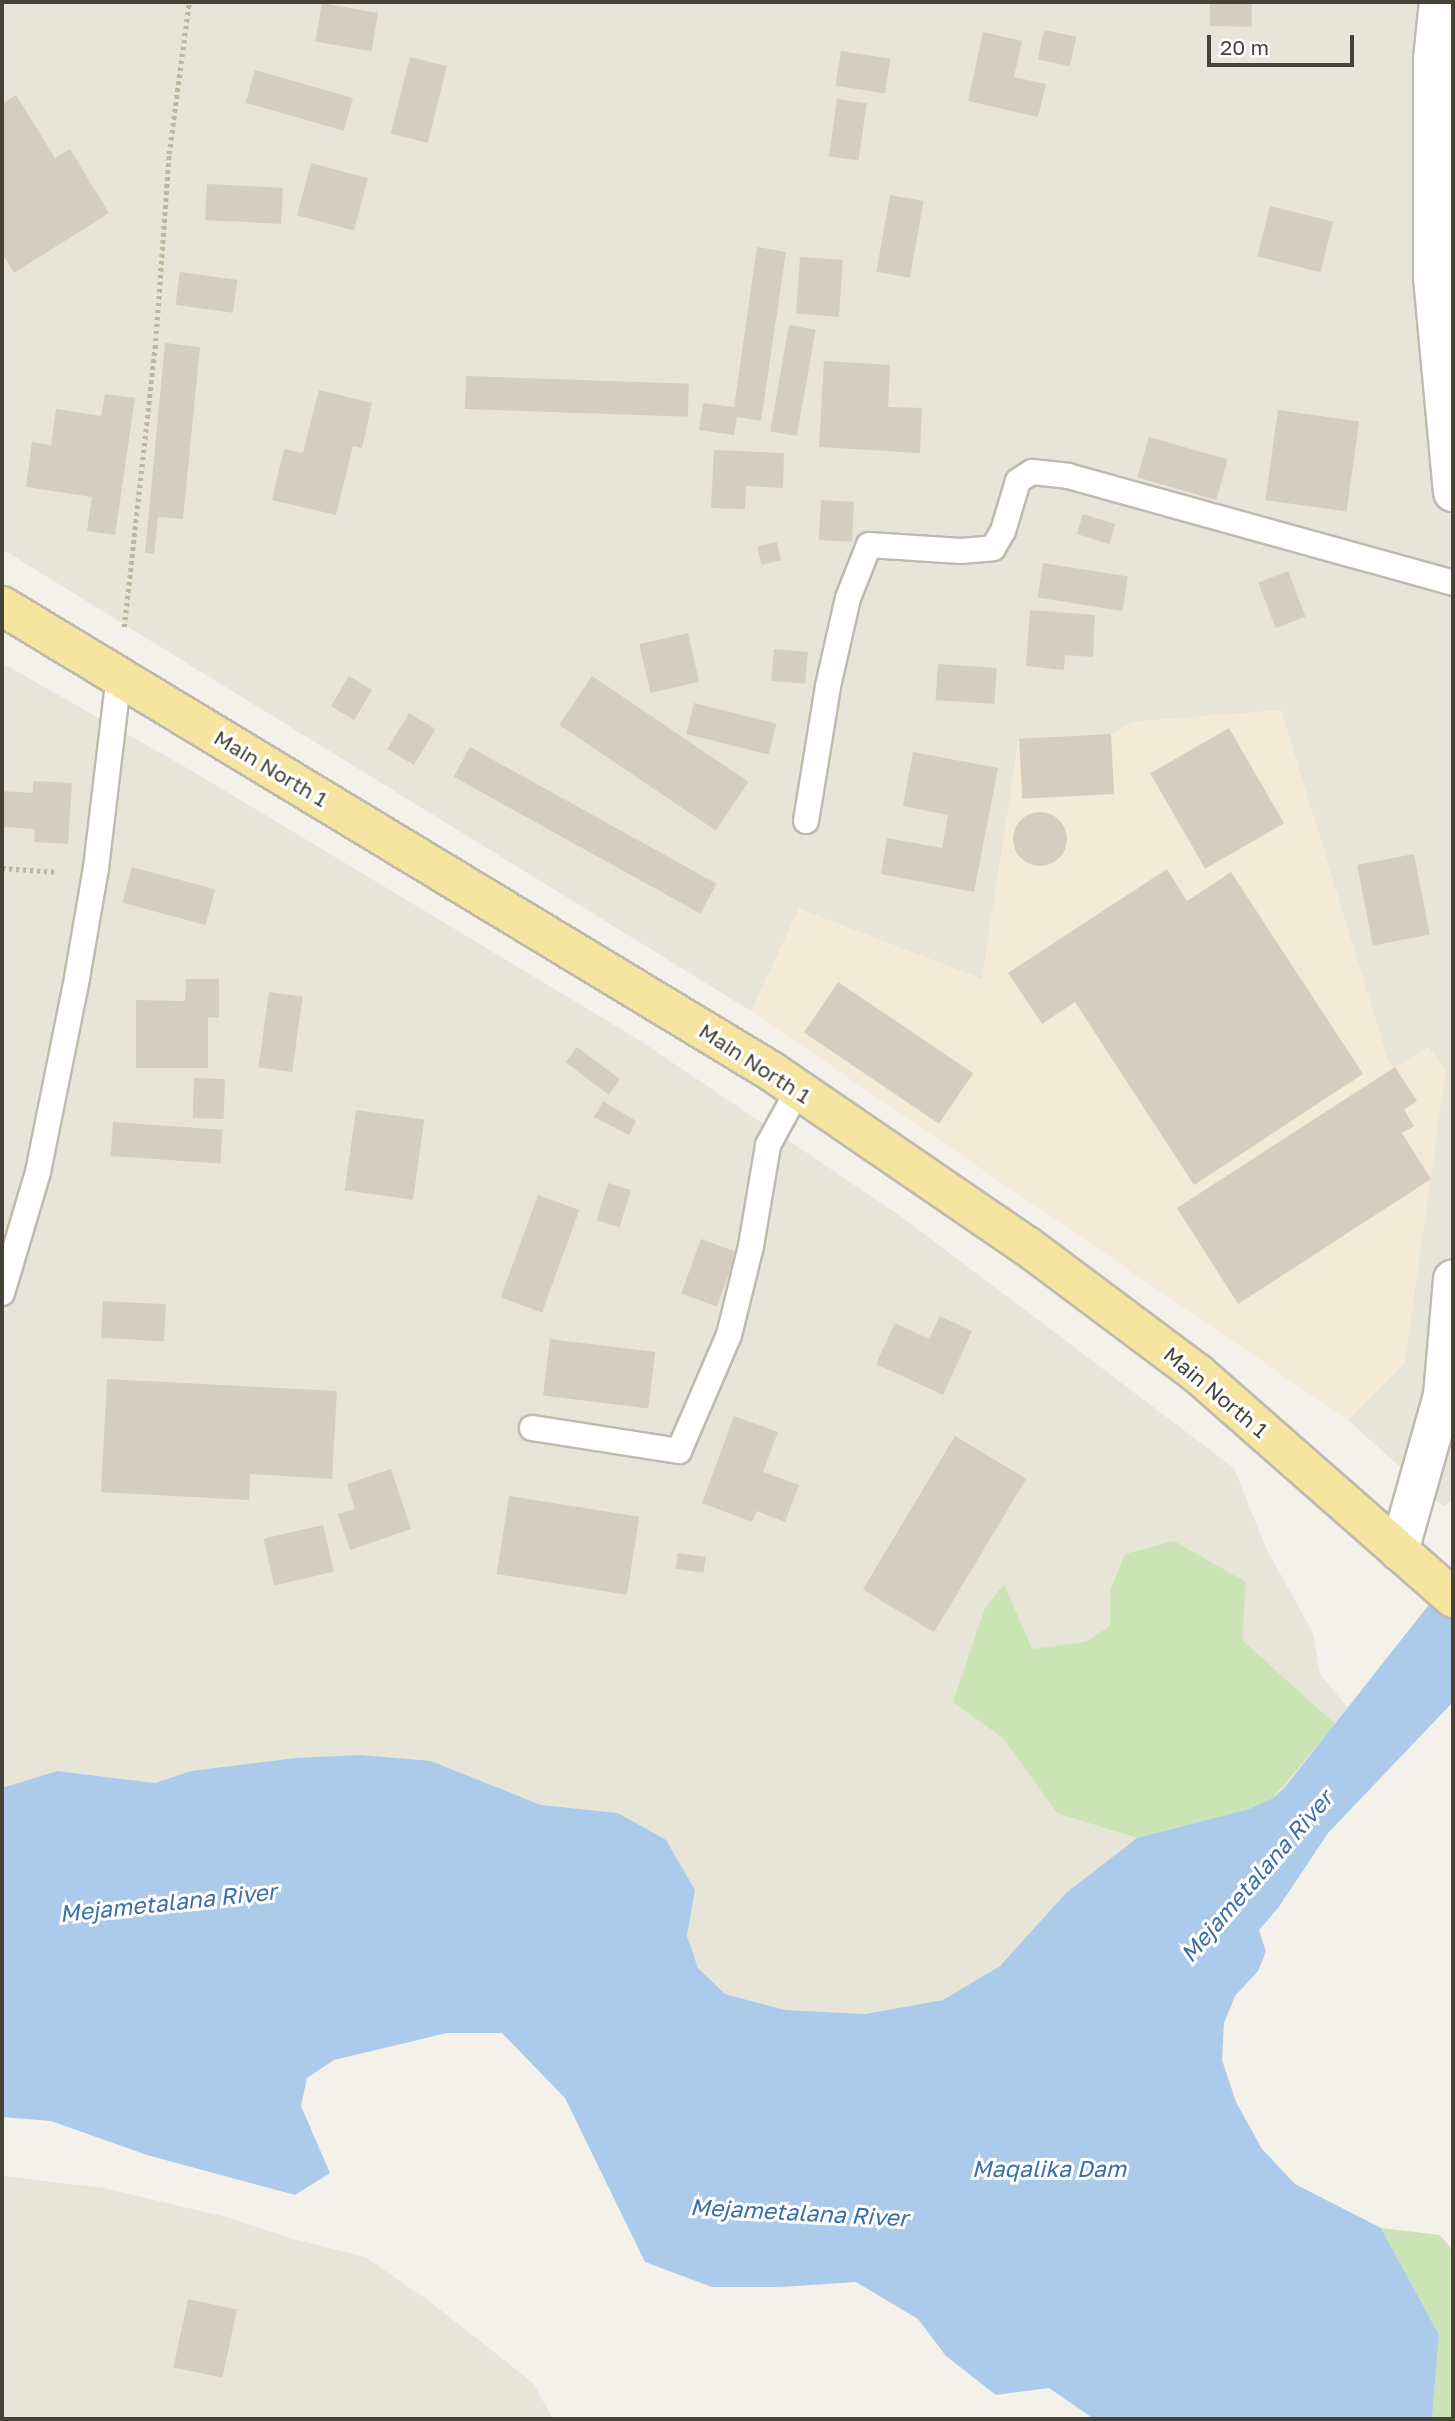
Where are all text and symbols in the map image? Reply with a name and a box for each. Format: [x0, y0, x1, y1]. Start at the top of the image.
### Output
scale bar [1210, 21, 1357, 65]
text: 20 m [1220, 34, 1269, 60]
street label: Main North 1 [210, 724, 332, 812]
street label: Main North 1 [695, 1018, 815, 1108]
street label: Main North 1 [1159, 1341, 1273, 1443]
water label: Mejametalana River [1174, 1785, 1338, 1967]
water label: Mejametalana River [58, 1877, 278, 1927]
water label: Maqalika Dam [972, 2154, 1126, 2182]
water label: Mejametalana River [689, 2193, 909, 2231]

